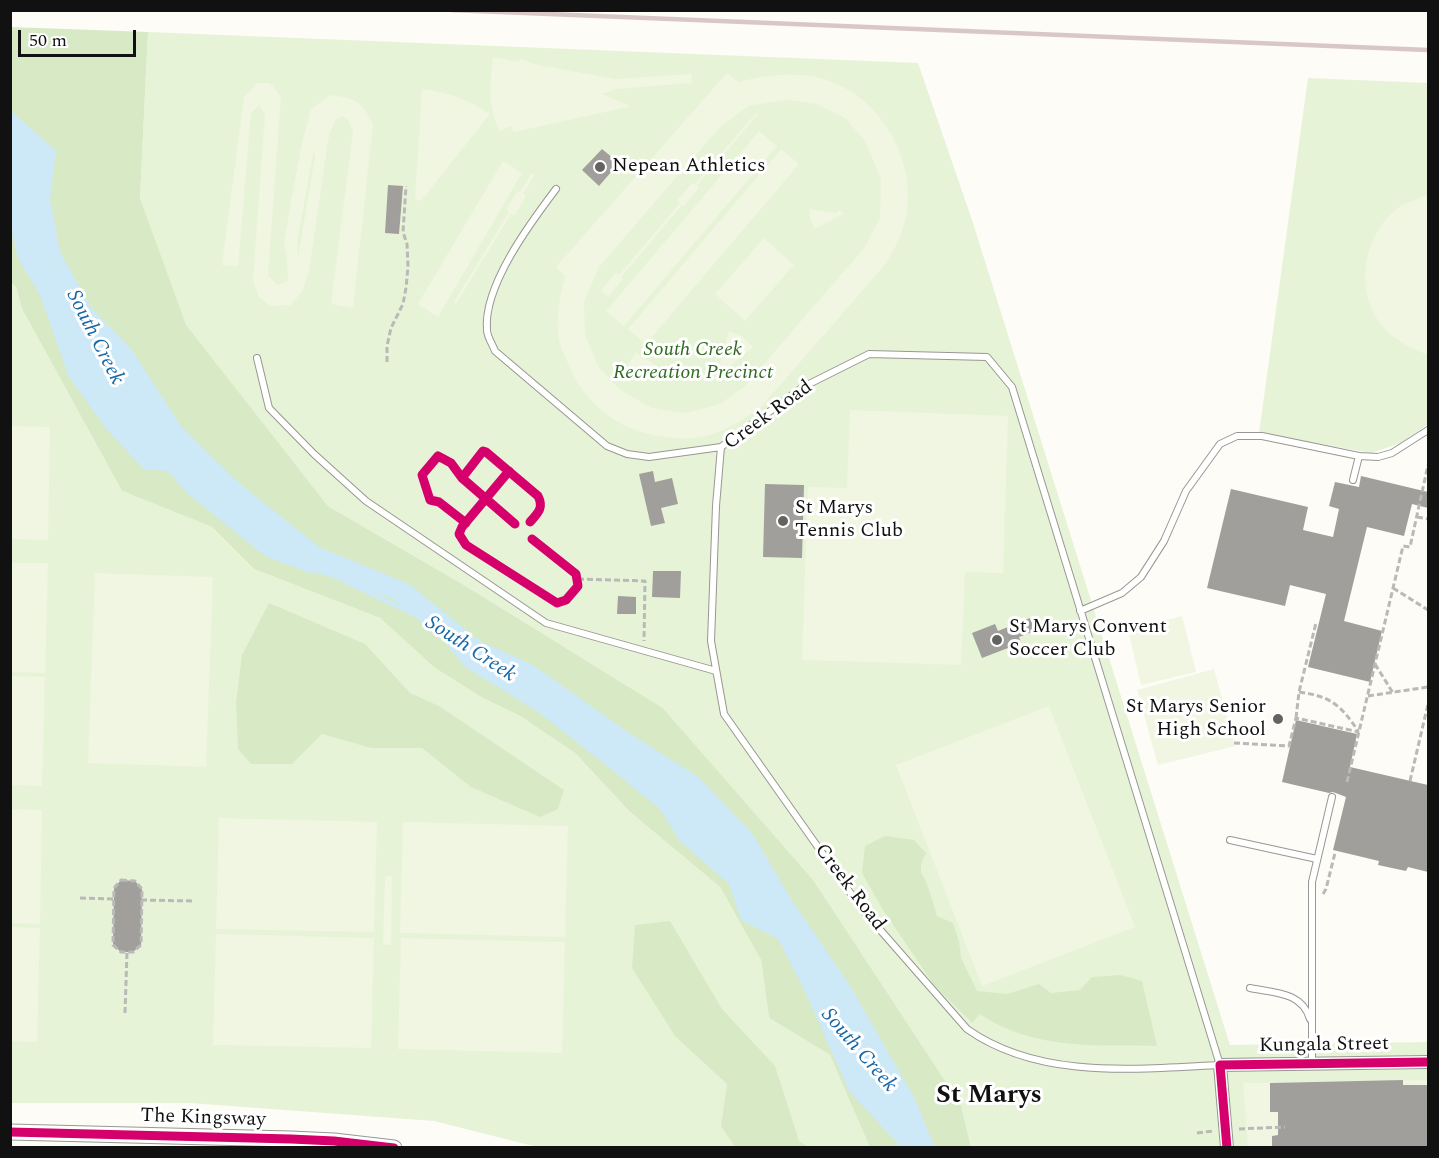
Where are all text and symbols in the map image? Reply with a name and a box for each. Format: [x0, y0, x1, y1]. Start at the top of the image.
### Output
scale bar [21, 18, 140, 56]
text: 50 m [29, 27, 67, 54]
place label: Nepean Athletics [612, 155, 766, 179]
marker: Nepean Athletics [593, 160, 607, 174]
water label: South Creek [59, 286, 129, 390]
park label: South Creek Recreation Precinct [613, 339, 773, 386]
street label: Creek Road [720, 376, 818, 456]
place label: St Marys Tennis Club [795, 497, 903, 544]
marker: St Marys Tennis Club [776, 514, 790, 528]
water label: South Creek [420, 611, 520, 689]
place label: St Marys Convent Soccer Club [1009, 616, 1167, 663]
marker: St Marys Convent Soccer Club [990, 633, 1004, 647]
place label: St Marys Senior High School [1126, 696, 1266, 743]
marker: St Marys Senior High School [1271, 712, 1285, 726]
street label: Creek Road [808, 840, 890, 936]
water label: South Creek [815, 1004, 901, 1098]
street label: Kungala Street [1259, 1033, 1389, 1059]
district label: St Marys [936, 1081, 1042, 1113]
street label: The Kingsway [140, 1105, 266, 1133]

